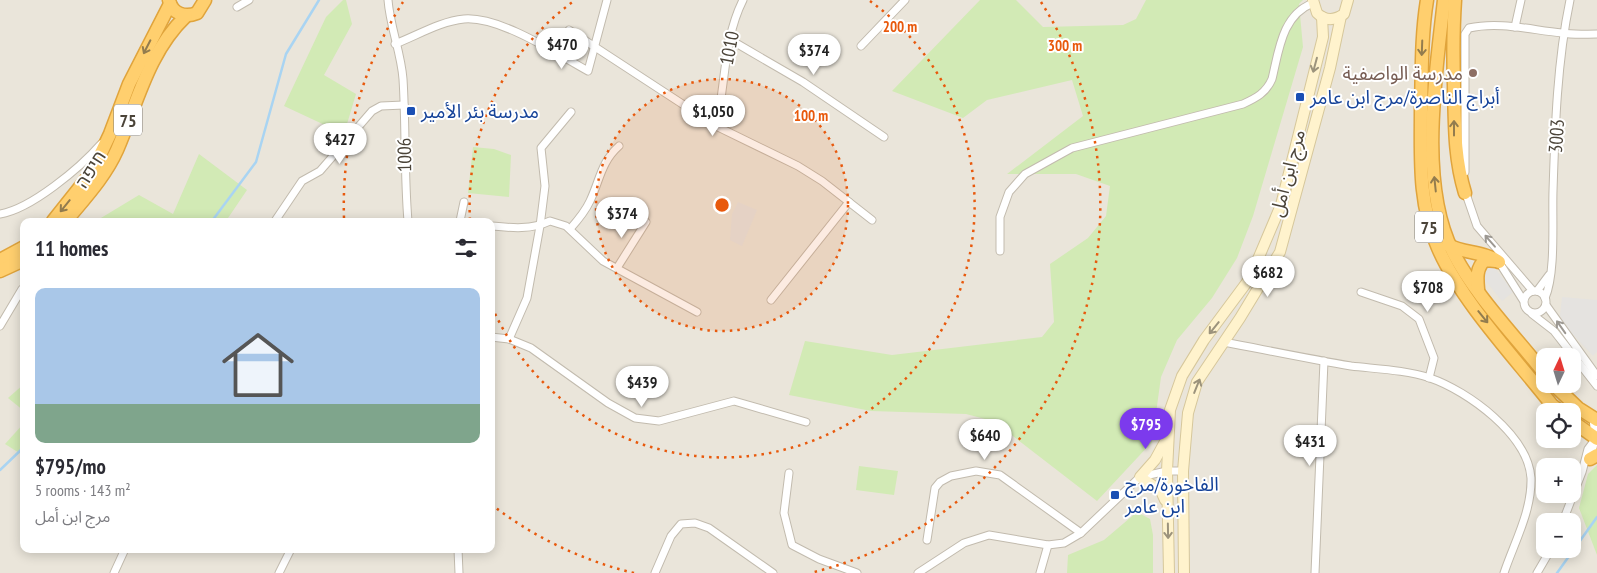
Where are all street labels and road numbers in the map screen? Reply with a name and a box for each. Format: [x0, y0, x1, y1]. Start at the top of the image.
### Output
street label: 1010 [714, 29, 744, 67]
road number: 75 [114, 104, 142, 136]
street label: 3003 [1543, 118, 1569, 154]
street label: مرج ابن أمل [1264, 127, 1312, 220]
street label: 1006 [392, 138, 416, 172]
street label: חיפה [69, 146, 111, 192]
road number: 75 [1415, 212, 1443, 242]

